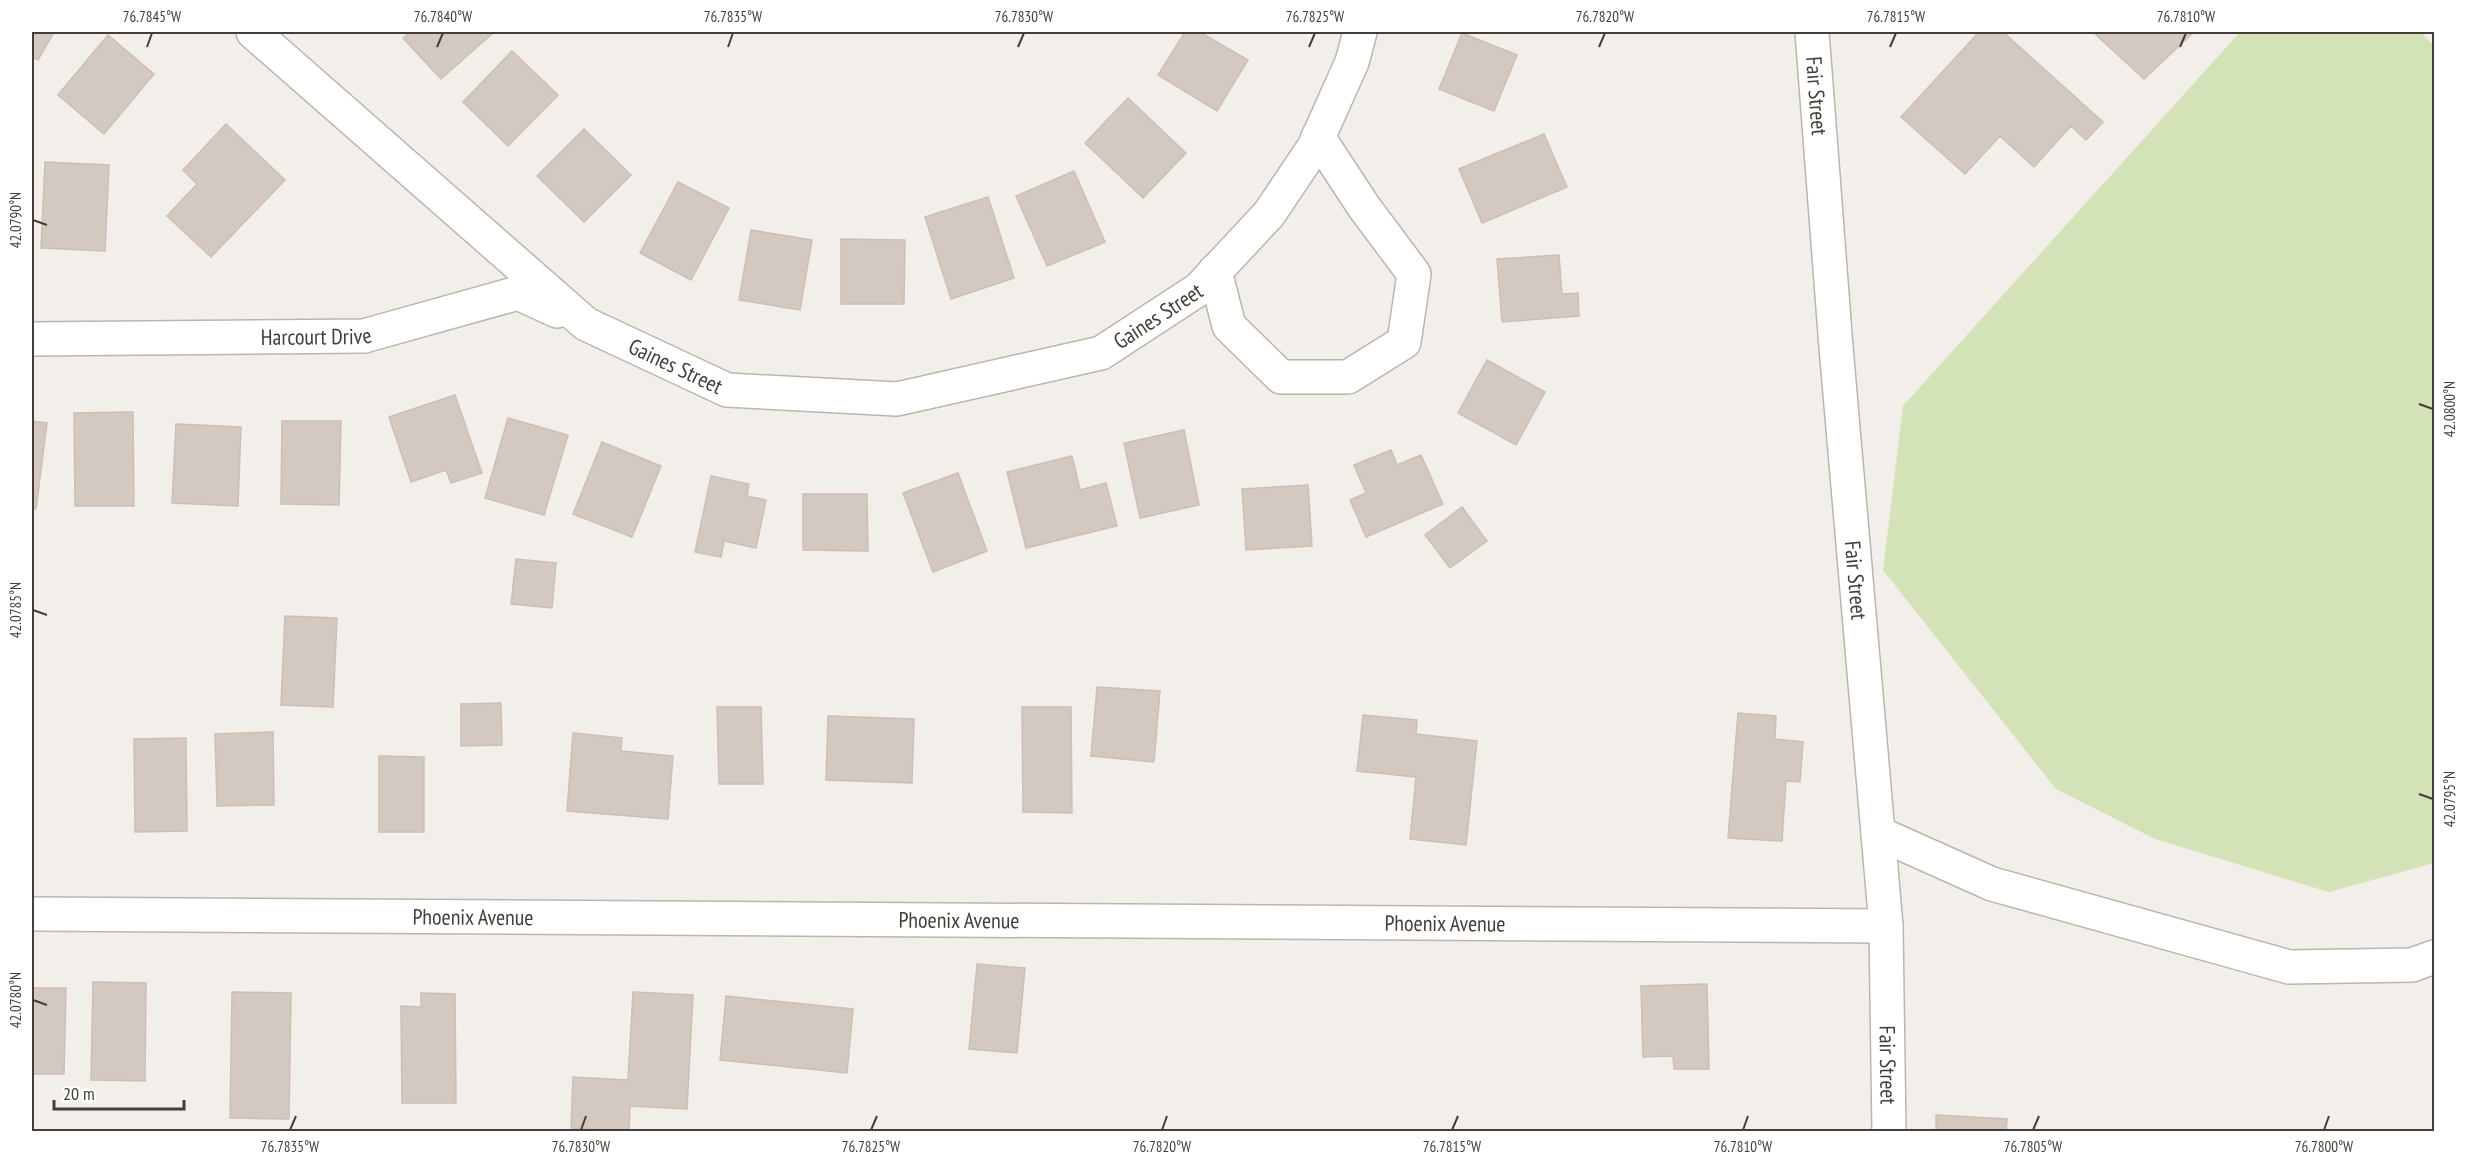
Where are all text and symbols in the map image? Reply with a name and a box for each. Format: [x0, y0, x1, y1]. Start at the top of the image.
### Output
text: 76.7845°W [123, 7, 181, 26]
text: 76.7840°W [414, 7, 472, 26]
text: 76.7835°W [704, 7, 762, 26]
text: 76.7830°W [995, 7, 1053, 26]
text: 76.7825°W [1286, 7, 1344, 26]
text: 76.7820°W [1576, 7, 1634, 26]
text: 76.7815°W [1867, 7, 1925, 26]
text: 76.7810°W [2157, 7, 2215, 26]
street label: Fair Street [1800, 55, 1834, 136]
text: 42.0790°N [6, 192, 25, 248]
street label: Gaines Street [1108, 276, 1208, 355]
street label: Harcourt Drive [261, 321, 375, 351]
street label: Gaines Street [624, 332, 727, 400]
text: 42.0800°N [2440, 381, 2459, 437]
street label: Fair Street [1839, 540, 1873, 621]
text: 42.0785°N [6, 582, 25, 638]
text: 42.0795°N [2440, 771, 2459, 827]
street label: Phoenix Avenue [412, 902, 534, 931]
street label: Phoenix Avenue [898, 906, 1020, 934]
street label: Phoenix Avenue [1384, 909, 1506, 938]
text: 42.0780°N [6, 972, 25, 1028]
street label: Fair Street [1873, 1025, 1903, 1105]
scale bar [54, 1073, 184, 1111]
text: 20 m [63, 1082, 95, 1105]
text: 76.7835°W [261, 1137, 319, 1156]
text: 76.7830°W [552, 1137, 610, 1156]
text: 76.7825°W [842, 1137, 900, 1156]
text: 76.7820°W [1133, 1137, 1191, 1156]
text: 76.7815°W [1423, 1137, 1481, 1156]
text: 76.7810°W [1714, 1137, 1772, 1156]
text: 76.7805°W [2004, 1137, 2062, 1156]
text: 76.7800°W [2295, 1137, 2353, 1156]

